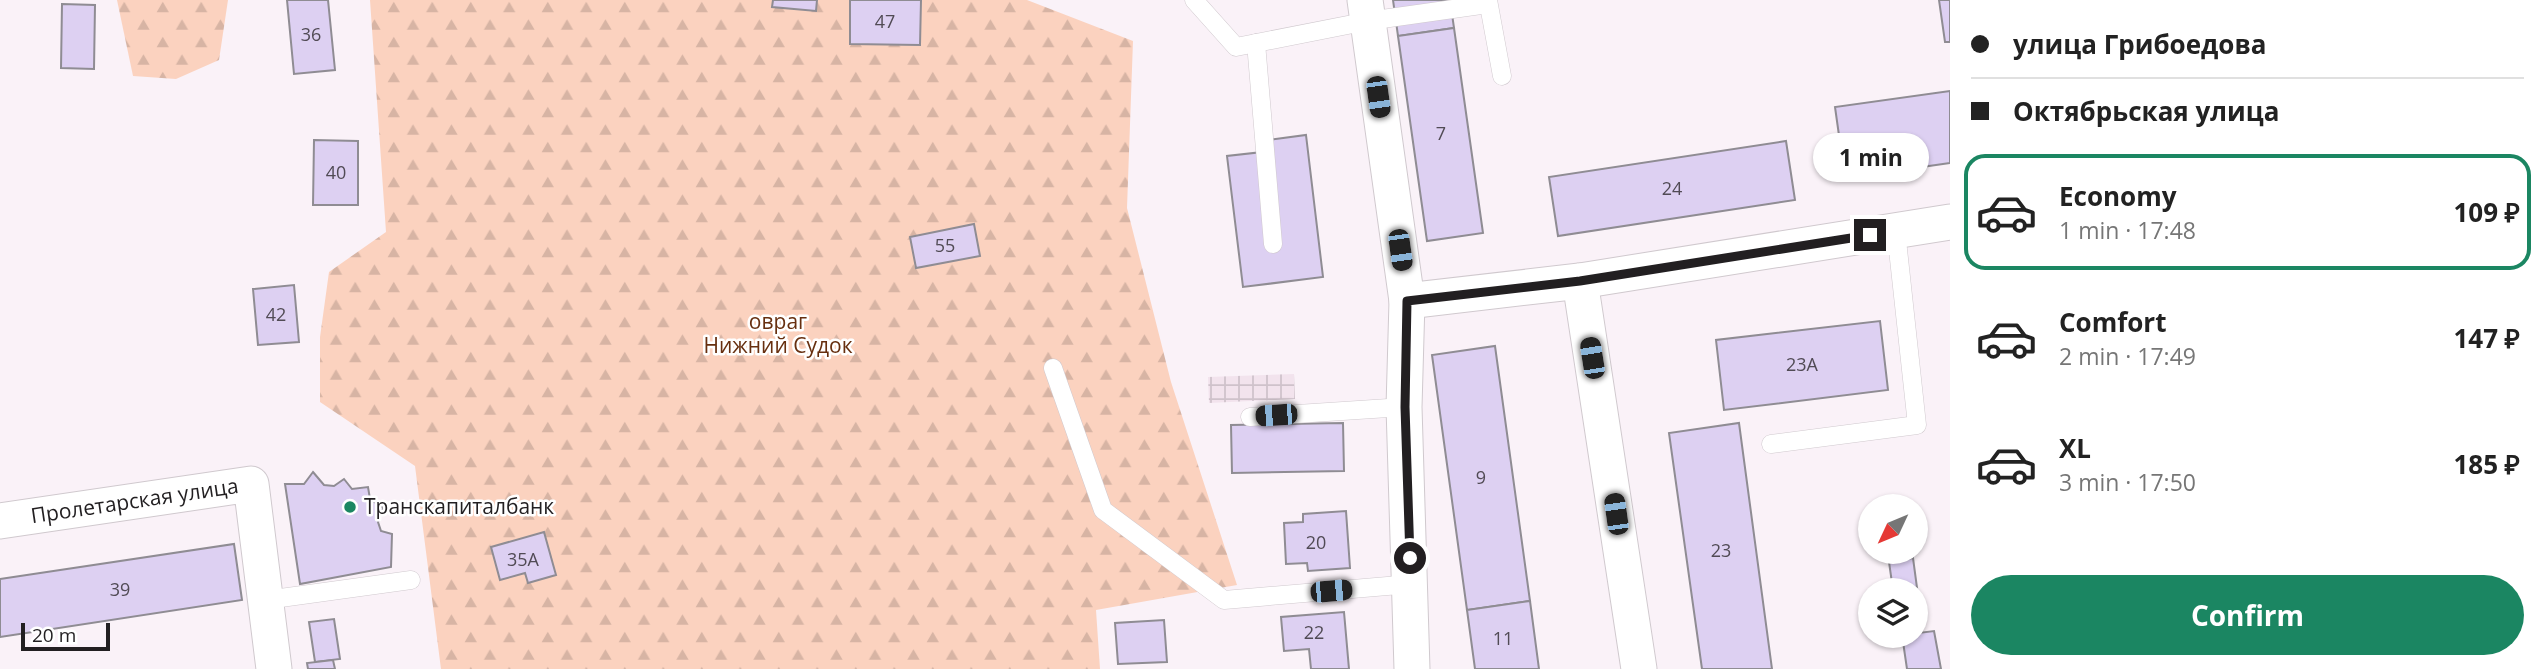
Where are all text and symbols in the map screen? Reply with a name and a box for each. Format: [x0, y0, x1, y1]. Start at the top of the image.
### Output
house number: 47 [875, 9, 895, 33]
house number: 36 [301, 22, 321, 46]
text: улица Грибоедова [2013, 26, 2266, 62]
car [1365, 75, 1392, 119]
text: Октябрьская улица [2013, 93, 2279, 129]
house number: 7 [1436, 121, 1446, 145]
callout: 1 min [1812, 134, 1928, 182]
text: 1 min [1839, 141, 1903, 173]
house number: 40 [326, 160, 346, 184]
house number: 24 [1662, 176, 1682, 200]
text: Economy [2059, 178, 2177, 214]
icon: car [1975, 181, 2038, 244]
text: 109 ₽ [2454, 194, 2520, 230]
text: 1 min · 17:48 [2059, 214, 2196, 246]
route end [1854, 219, 1886, 251]
car [1387, 228, 1414, 272]
house number: 55 [935, 233, 955, 257]
house number: 42 [266, 302, 286, 326]
text: Comfort [2059, 304, 2166, 340]
park label: овраг Нижний Судок [703, 307, 853, 359]
icon: car [1975, 307, 2038, 370]
text: 147 ₽ [2454, 320, 2520, 356]
car [1579, 336, 1606, 380]
text: 2 min · 17:49 [2059, 340, 2196, 372]
house number: 23А [1786, 352, 1819, 376]
car [1255, 403, 1298, 427]
text: XL [2059, 430, 2091, 466]
icon: car [1975, 433, 2038, 496]
text: 185 ₽ [2454, 446, 2520, 482]
house number: 9 [1476, 465, 1486, 489]
text: 3 min · 17:50 [2059, 466, 2196, 498]
street label: Пролетарская улица [29, 471, 240, 529]
place label: Транскапиталбанк [364, 492, 554, 520]
car [1603, 492, 1630, 536]
north arrow [1858, 494, 1928, 564]
map controls [1858, 494, 1928, 648]
marker: Транскапиталбанк [342, 499, 358, 515]
house number: 20 [1306, 530, 1326, 554]
house number: 23 [1711, 538, 1731, 562]
route start [1394, 542, 1426, 574]
house number: 35А [507, 547, 540, 571]
button: Confirm [1971, 575, 2524, 655]
house number: 39 [110, 577, 130, 601]
button: layers [1858, 578, 1928, 648]
car [1310, 579, 1353, 603]
scale bar [21, 620, 110, 652]
house number: 22 [1304, 620, 1324, 644]
text: 20 m [32, 622, 76, 648]
house number: 11 [1493, 626, 1513, 650]

